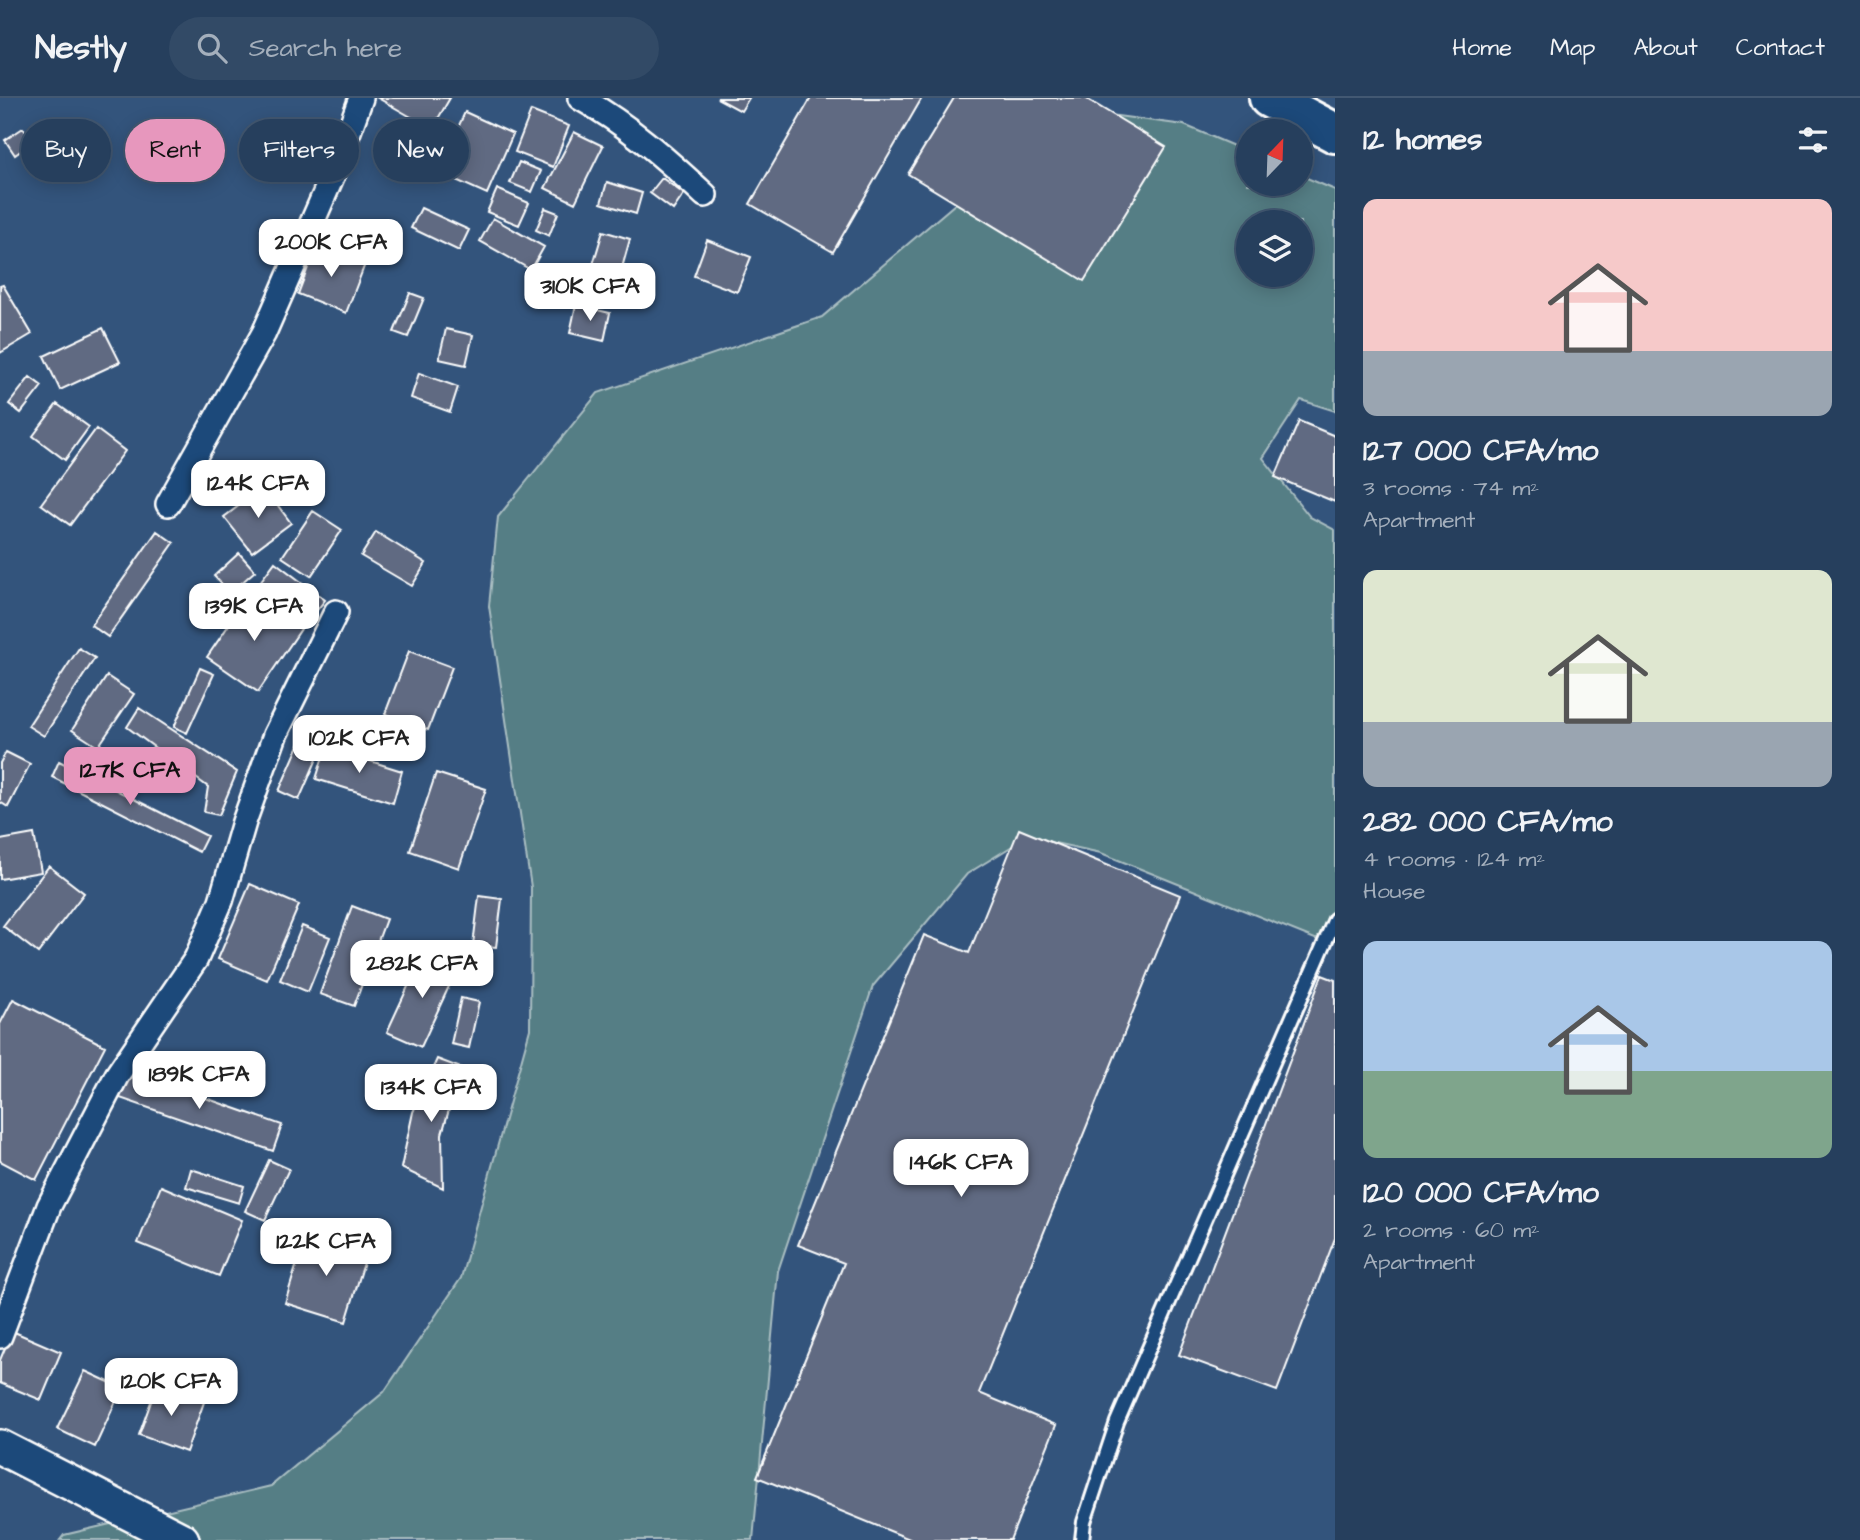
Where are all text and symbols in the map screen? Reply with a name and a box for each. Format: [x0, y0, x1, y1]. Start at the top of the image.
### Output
search box [169, 17, 659, 80]
text: Nestly [35, 25, 127, 71]
icon: search [193, 29, 231, 67]
text: Search here [249, 30, 402, 66]
text: Home [1452, 31, 1512, 65]
text: Map [1550, 31, 1595, 65]
text: About [1633, 31, 1698, 65]
text: Contact [1736, 31, 1825, 65]
chip: Buy [21, 119, 111, 182]
chip: Rent [125, 119, 225, 182]
chip: Filters [239, 119, 359, 182]
chip: New [373, 119, 469, 182]
north arrow [1236, 119, 1312, 196]
map controls [1236, 119, 1313, 287]
text: 12 homes [1363, 119, 1482, 161]
icon: filters [1794, 121, 1832, 159]
button: layers [1236, 210, 1313, 287]
pin: 200K CFA [259, 220, 403, 279]
text: 200K CFA [275, 226, 387, 258]
icon: home [1535, 245, 1661, 371]
pin: 310K CFA [518, 264, 662, 323]
text: 310K CFA [540, 270, 640, 302]
text: 127 000 CFA/mo [1363, 430, 1598, 472]
pin: 124K CFA [186, 460, 330, 520]
text: 124K CFA [207, 467, 309, 499]
text: 3 rooms · 74 m² [1363, 472, 1539, 504]
text: Apartment [1363, 504, 1475, 536]
pin: 139K CFA [182, 584, 326, 643]
text: 139K CFA [205, 590, 303, 622]
icon: home [1535, 616, 1661, 742]
pin: 102K CFA [287, 716, 431, 775]
text: 102K CFA [309, 722, 409, 754]
pin: 127K CFA [58, 748, 202, 807]
text: 127K CFA [80, 754, 180, 786]
text: 282 000 CFA/mo [1363, 801, 1613, 843]
text: 4 rooms · 124 m² [1363, 843, 1545, 875]
text: House [1363, 875, 1426, 907]
pin: 282K CFA [350, 940, 494, 1000]
text: 282K CFA [366, 947, 478, 979]
icon: home [1535, 987, 1661, 1113]
pin: 189K CFA [127, 1052, 271, 1111]
text: 189K CFA [148, 1058, 250, 1090]
pin: 134K CFA [359, 1065, 503, 1124]
text: 134K CFA [381, 1071, 481, 1103]
pin: 146K CFA [889, 1140, 1033, 1199]
text: 146K CFA [909, 1146, 1013, 1178]
text: 120 000 CFA/mo [1363, 1172, 1599, 1214]
text: 2 rooms · 60 m² [1363, 1214, 1540, 1246]
pin: 122K CFA [254, 1218, 398, 1278]
text: 122K CFA [276, 1225, 376, 1257]
text: Apartment [1363, 1246, 1475, 1278]
pin: 120K CFA [99, 1358, 243, 1418]
text: 120K CFA [121, 1365, 221, 1397]

